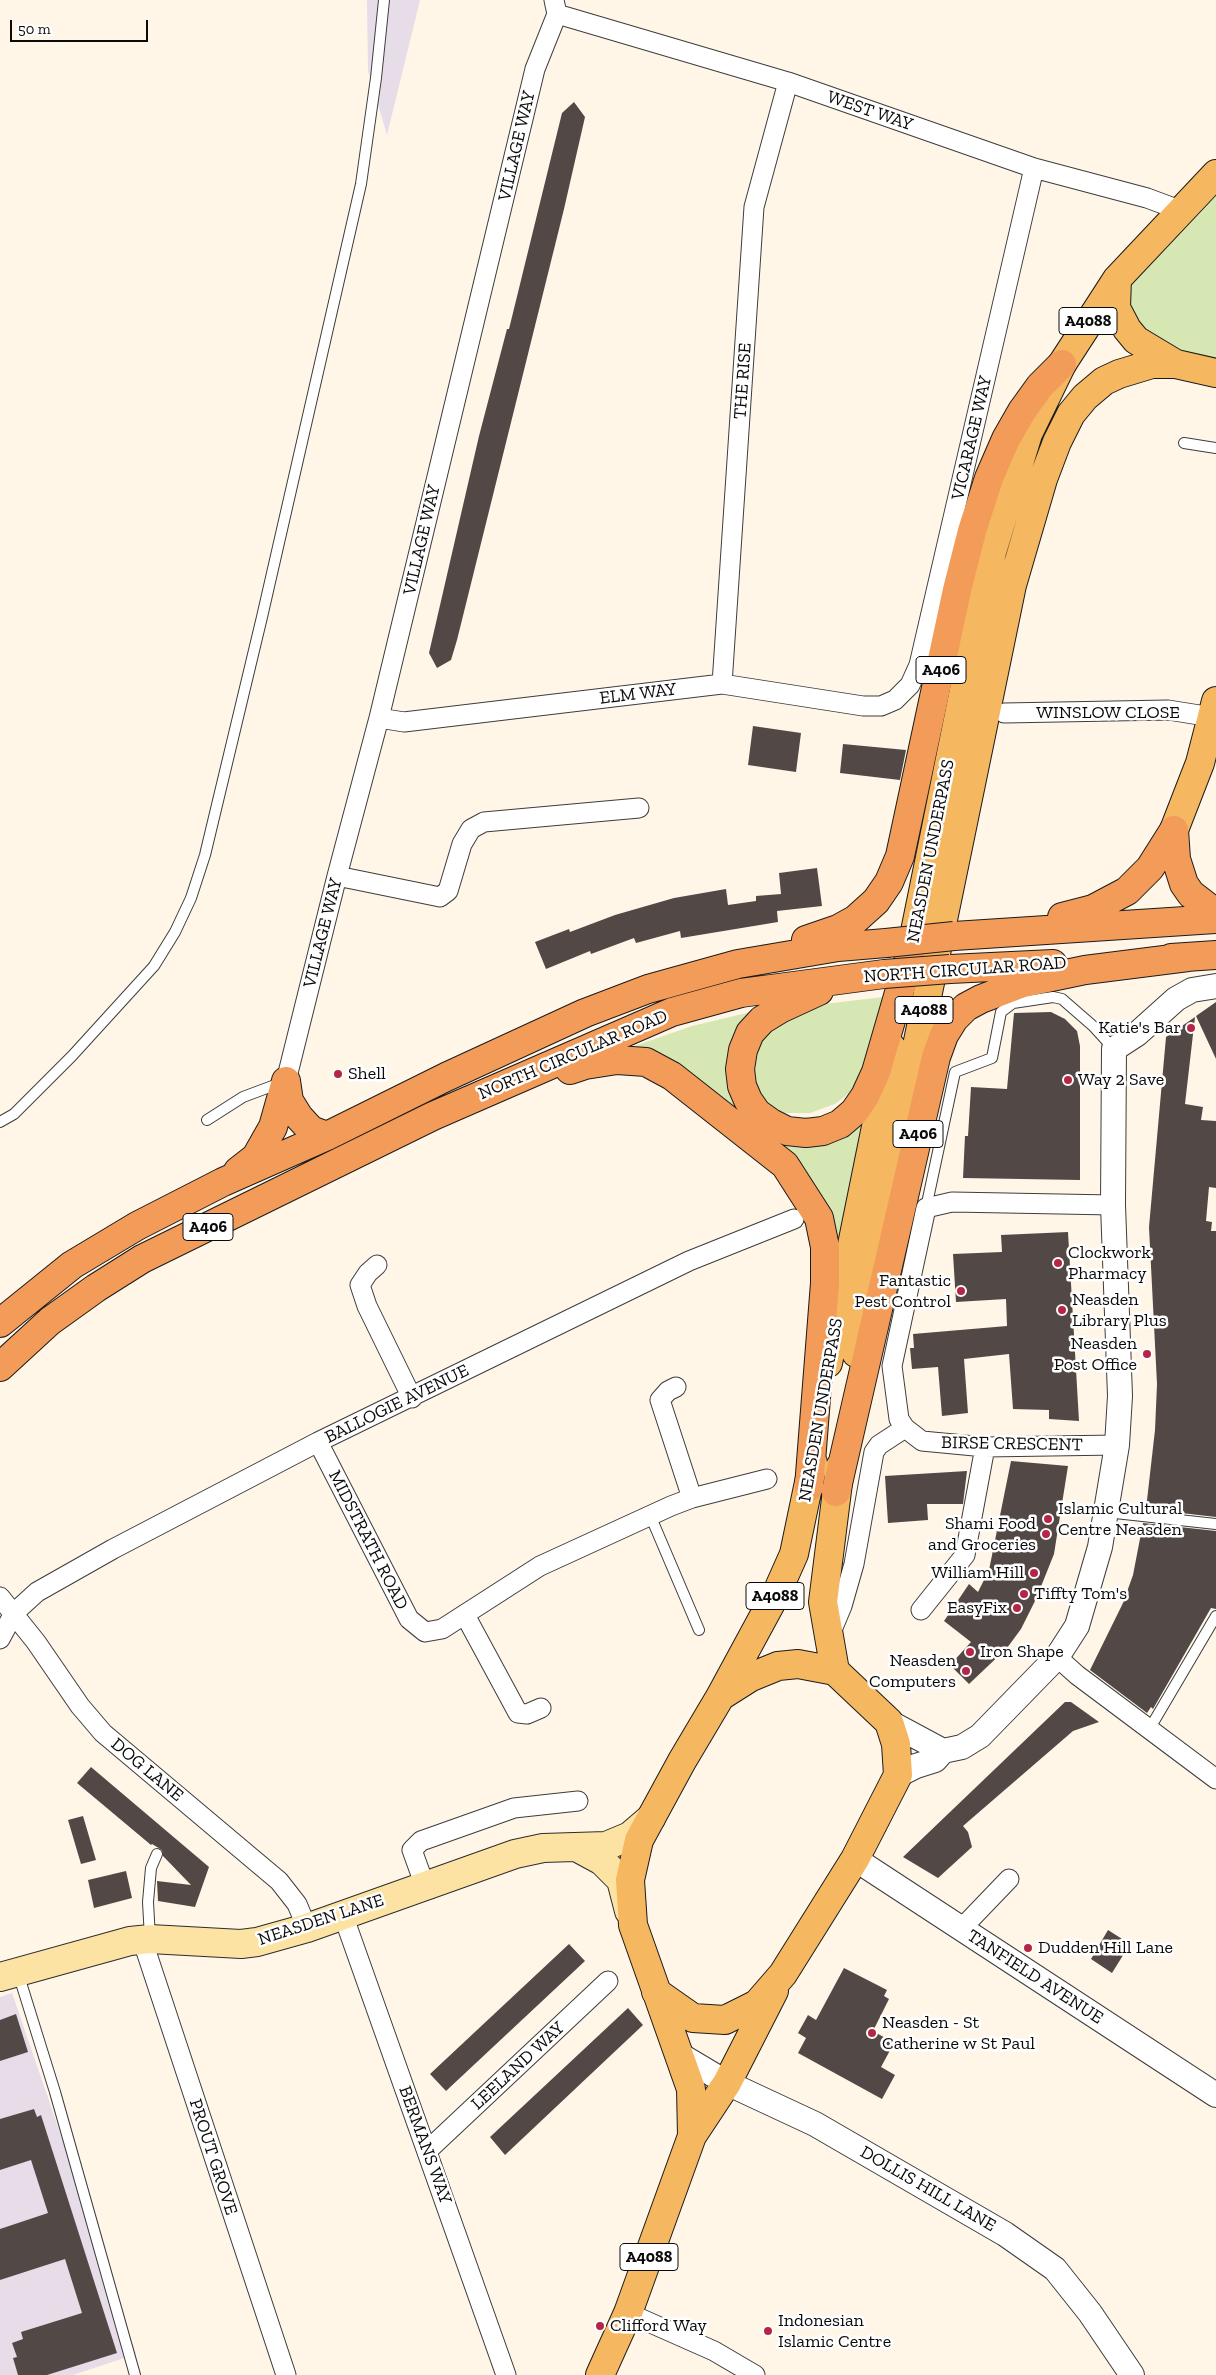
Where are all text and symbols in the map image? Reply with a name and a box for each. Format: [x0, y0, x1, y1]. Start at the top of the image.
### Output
scale bar [12, 10, 150, 42]
text: 50 m [18, 20, 51, 38]
street label: WEST WAY [824, 86, 916, 136]
street label: VILLAGE WAY [494, 89, 540, 203]
road number: A4088 [1059, 308, 1117, 334]
street label: THE RISE [730, 342, 756, 420]
street label: VICARAGE WAY [947, 374, 997, 502]
street label: VILLAGE WAY [399, 483, 445, 597]
road number: A406 [916, 656, 966, 684]
street label: ELM WAY [598, 679, 678, 709]
street label: WINSLOW CLOSE [1036, 702, 1180, 724]
street label: NEASDEN UNDERPASS [903, 758, 959, 944]
street label: VILLAGE WAY [299, 876, 347, 990]
street label: NORTH CIRCULAR ROAD [863, 952, 1067, 988]
road number: A4088 [895, 996, 953, 1024]
street label: NORTH CIRCULAR ROAD [475, 1005, 671, 1105]
place label: Katie's Bar [1098, 1017, 1181, 1039]
marker: Katie's Bar [1185, 1022, 1197, 1034]
place label: Shell [348, 1063, 386, 1085]
marker: Shell [332, 1068, 344, 1080]
place label: Way 2 Save [1078, 1069, 1164, 1091]
marker: Way 2 Save [1062, 1074, 1074, 1086]
road number: A406 [893, 1120, 943, 1148]
road number: A406 [183, 1214, 233, 1240]
place label: Clockwork Pharmacy [1068, 1242, 1151, 1284]
marker: Clockwork Pharmacy [1052, 1257, 1064, 1269]
place label: Fantastic Pest Control [855, 1270, 951, 1312]
marker: Fantastic Pest Control [955, 1285, 967, 1297]
place label: Neasden Library Plus [1072, 1289, 1167, 1332]
marker: Neasden Library Plus [1056, 1304, 1068, 1316]
street label: NEASDEN UNDERPASS [794, 1316, 848, 1504]
place label: Neasden Post Office [1054, 1333, 1137, 1376]
marker: Neasden Post Office [1141, 1348, 1153, 1360]
street label: BALLOGIE AVENUE [322, 1360, 472, 1448]
street label: BIRSE CRESCENT [941, 1432, 1083, 1456]
street label: MIDSTRATH ROAD [324, 1467, 412, 1613]
place label: Islamic Cultural Centre Neasden [1058, 1498, 1182, 1540]
place label: Shami Food and Groceries [928, 1513, 1036, 1556]
marker: Islamic Cultural Centre Neasden [1042, 1513, 1054, 1525]
marker: Shami Food and Groceries [1040, 1528, 1052, 1540]
place label: William Hill [931, 1562, 1024, 1584]
marker: William Hill [1028, 1567, 1040, 1579]
road number: A4088 [746, 1582, 804, 1610]
place label: Tiffty Tom's [1034, 1583, 1127, 1605]
marker: Tiffty Tom's [1018, 1588, 1030, 1600]
place label: EasyFix [947, 1597, 1007, 1619]
marker: EasyFix [1011, 1602, 1023, 1614]
place label: Iron Shape [980, 1641, 1064, 1663]
marker: Iron Shape [964, 1646, 976, 1658]
place label: Neasden Computers [869, 1650, 956, 1692]
marker: Neasden Computers [960, 1665, 972, 1677]
street label: DOG LANE [106, 1734, 188, 1806]
street label: NEASDEN LANE [255, 1890, 387, 1950]
street label: TANFIELD AVENUE [963, 1925, 1107, 2029]
place label: Dudden Hill Lane [1038, 1937, 1173, 1959]
marker: Dudden Hill Lane [1022, 1942, 1034, 1954]
place label: Neasden - St Catherine w St Paul [882, 2012, 1035, 2054]
street label: LEELAND WAY [467, 2017, 569, 2115]
marker: Neasden - St Catherine w St Paul [866, 2027, 878, 2039]
street label: BERMANS WAY [394, 2083, 456, 2207]
street label: PROUT GROVE [184, 2096, 242, 2218]
street label: DOLLIS HILL LANE [856, 2141, 1000, 2237]
road number: A4088 [620, 2244, 678, 2270]
place label: Indonesian Islamic Centre [778, 2310, 891, 2352]
place label: Clifford Way [610, 2315, 707, 2337]
marker: Clifford Way [594, 2320, 606, 2332]
marker: Indonesian Islamic Centre [762, 2325, 774, 2337]

